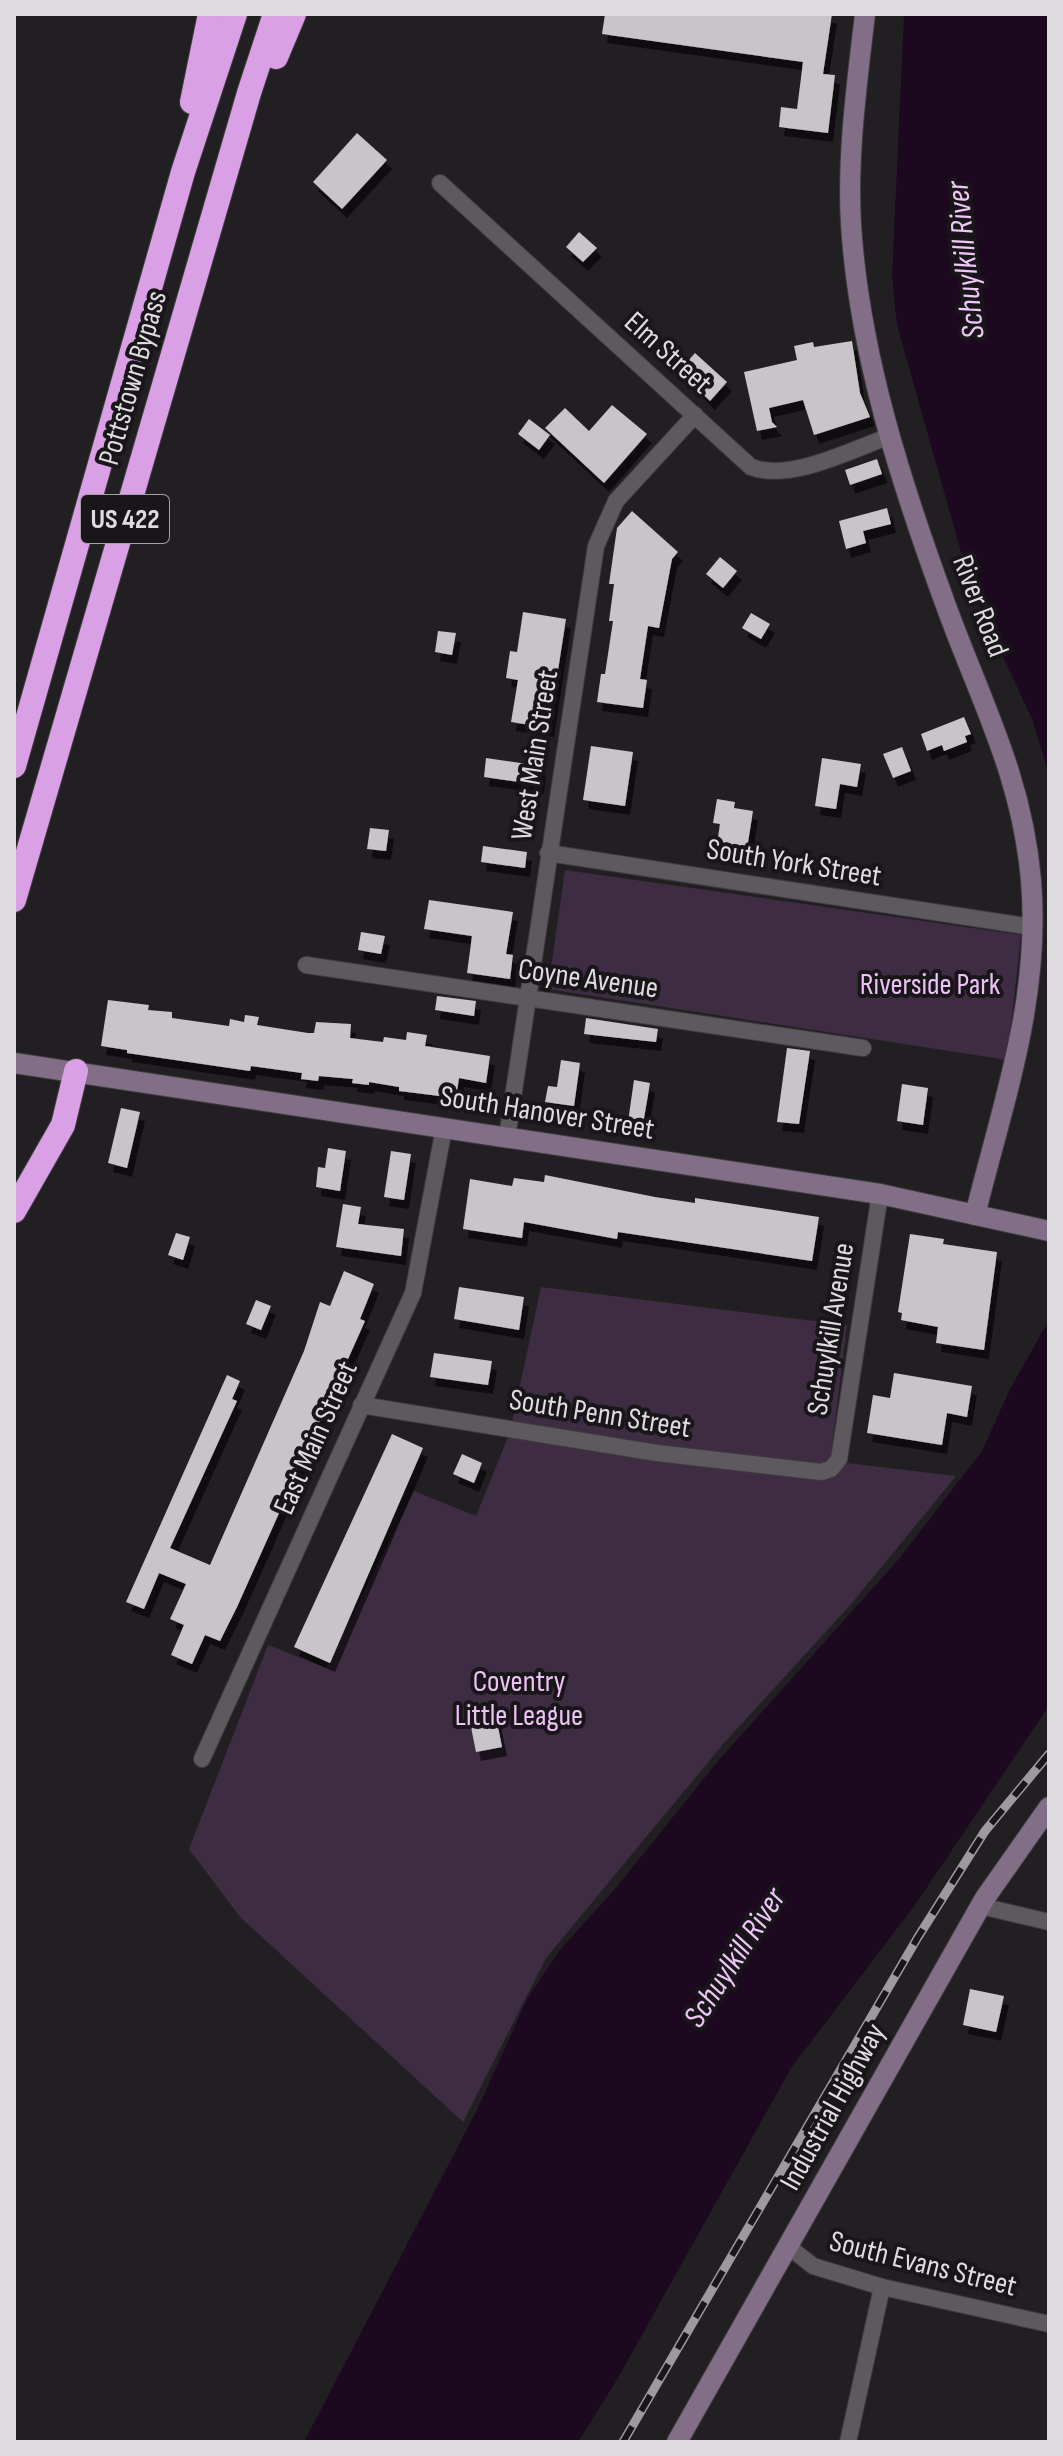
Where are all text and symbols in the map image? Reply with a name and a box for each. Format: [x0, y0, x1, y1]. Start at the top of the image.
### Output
water label: Schuylkill River [938, 178, 994, 341]
street label: Pottstown Bypass [91, 287, 175, 469]
street label: Elm Street [617, 304, 719, 402]
road number: US 422 [81, 495, 169, 543]
street label: River Road [944, 550, 1016, 662]
street label: West Main Street [504, 667, 566, 843]
street label: South York Street [704, 831, 884, 895]
street label: Coyne Avenue [516, 951, 660, 1007]
park label: Riverside Park [860, 967, 1001, 1003]
street label: South Hanover Street [437, 1078, 657, 1148]
street label: Schuylkill Avenue [800, 1240, 862, 1418]
street label: East Main Street [266, 1356, 366, 1520]
street label: South Penn Street [507, 1382, 693, 1446]
park label: Coventry Little League [455, 1664, 583, 1734]
water label: Schuylkill River [676, 1880, 795, 2035]
street label: Industrial Highway [772, 2017, 894, 2197]
street label: South Evans Street [826, 2223, 1020, 2305]

